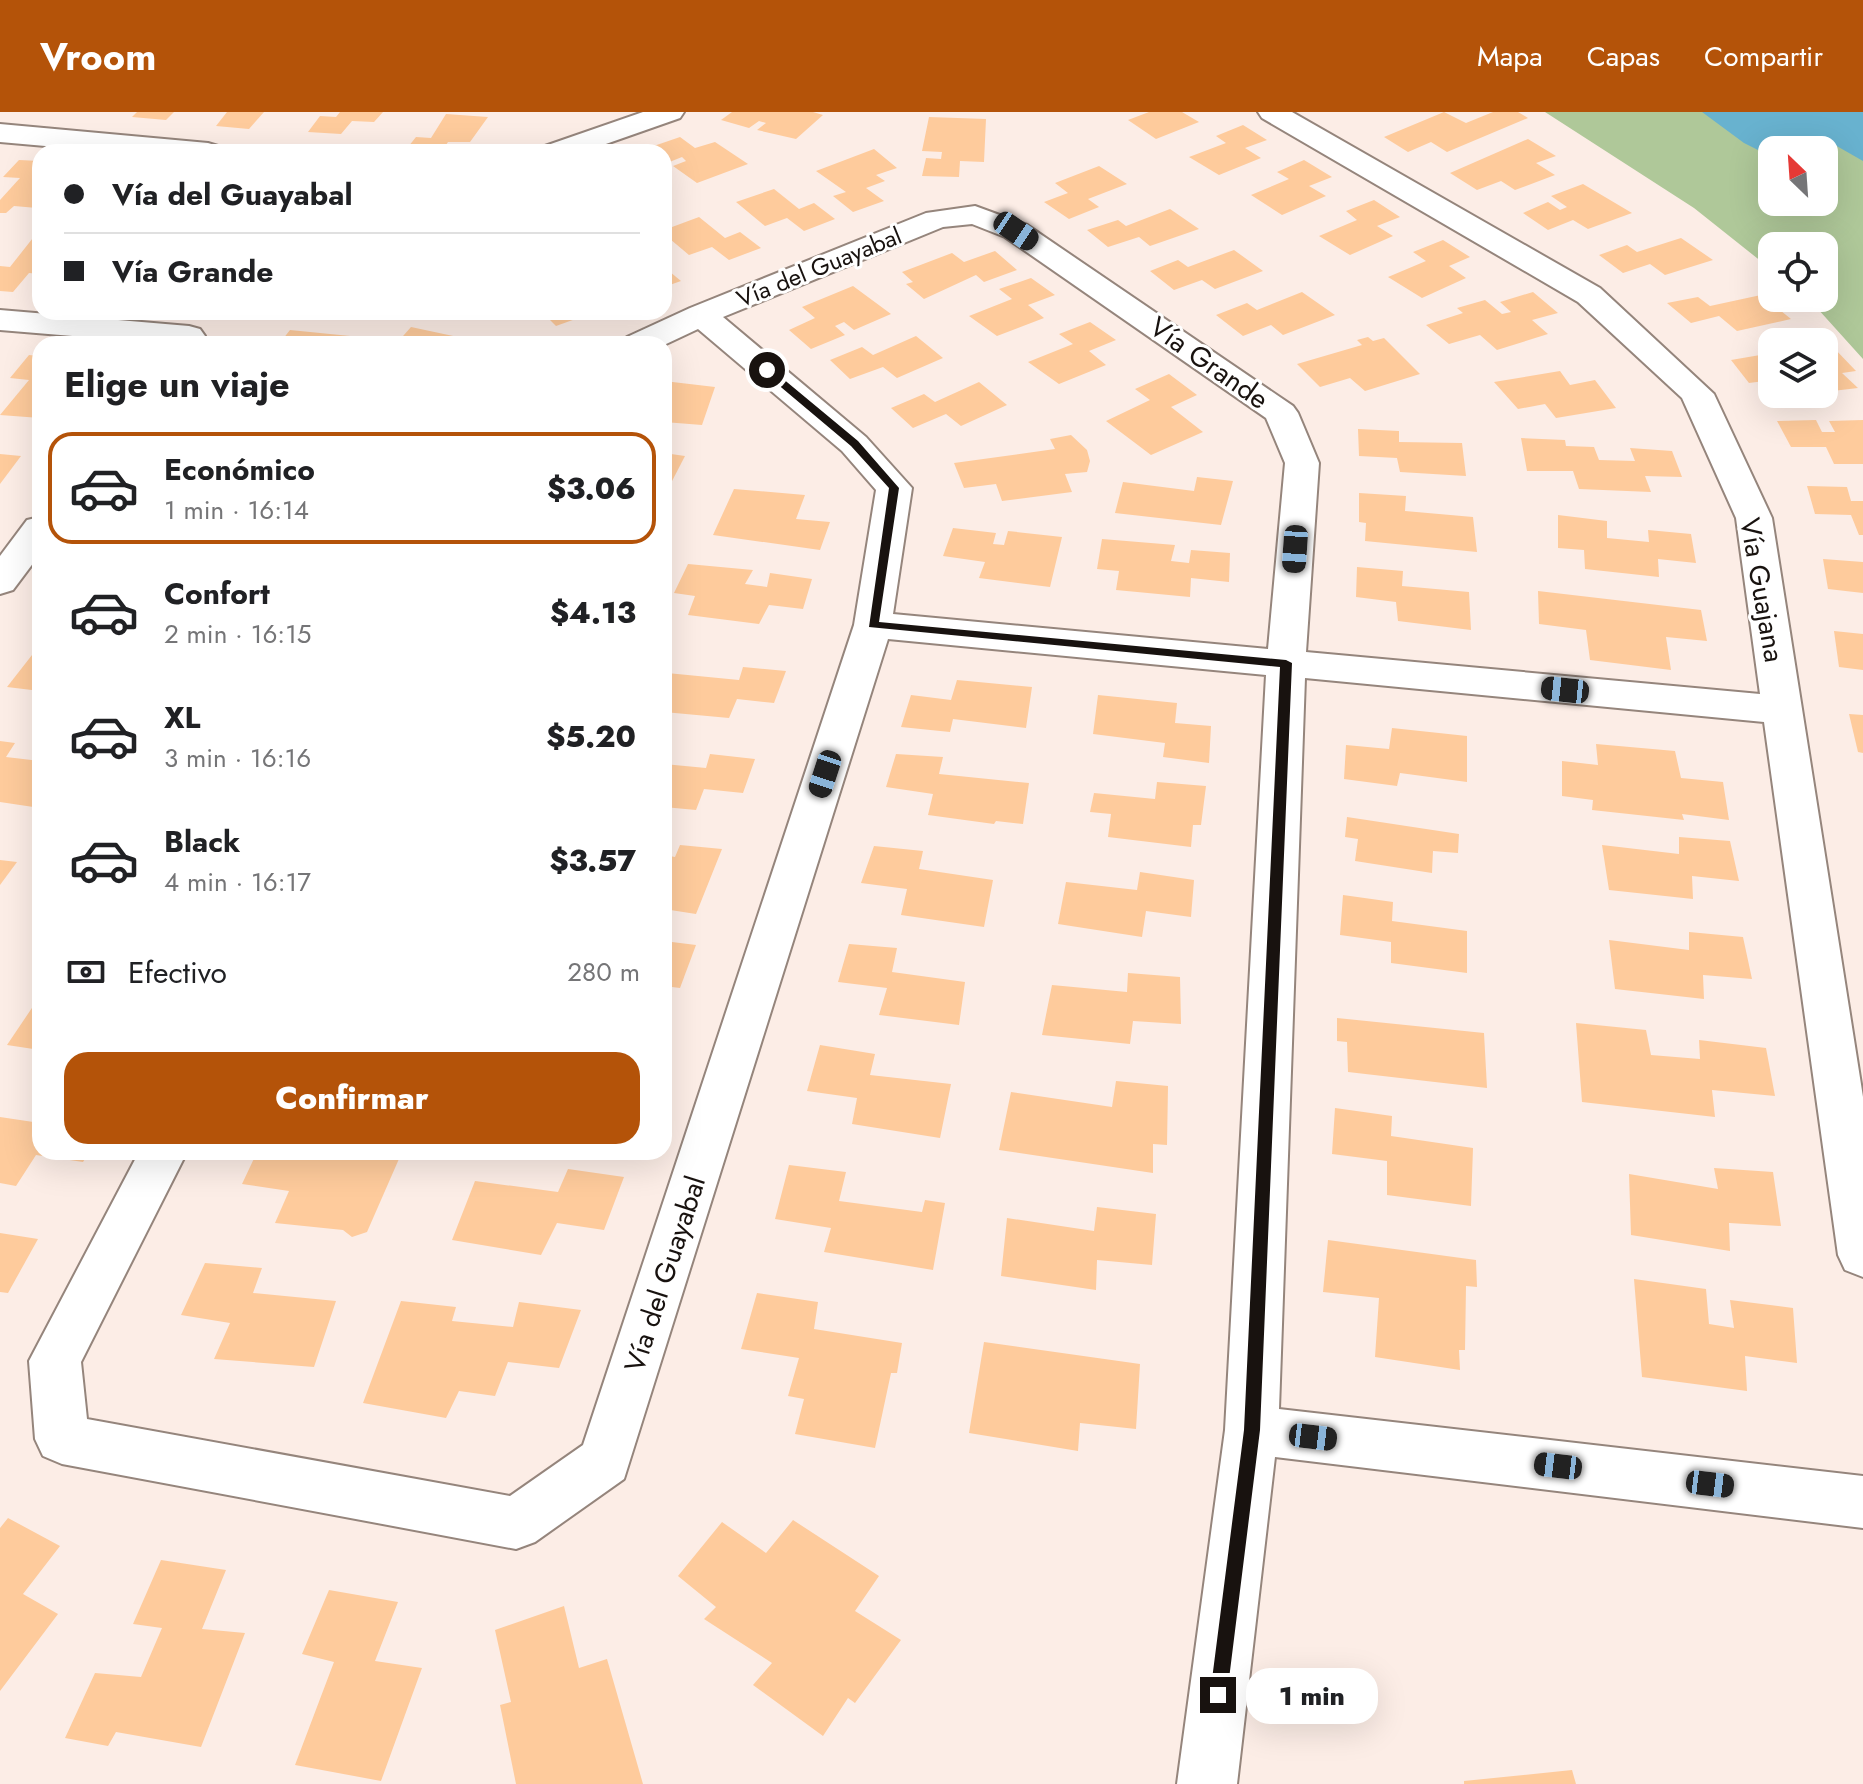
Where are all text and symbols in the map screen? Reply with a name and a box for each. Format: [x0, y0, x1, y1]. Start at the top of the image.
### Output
text: Vroom [40, 29, 156, 84]
text: Mapa [1477, 36, 1543, 77]
text: Capas [1587, 36, 1660, 77]
text: Compartir [1704, 36, 1823, 77]
north arrow [1758, 136, 1838, 216]
map controls [1758, 136, 1838, 408]
text: Vía del Guayabal [112, 173, 353, 216]
car [989, 208, 1043, 254]
street label: Vía del Guayabal [731, 218, 907, 316]
button: locate [1758, 232, 1838, 312]
text: Vía Grande [112, 250, 273, 293]
street label: Vía Grande [1141, 307, 1277, 419]
button: layers [1758, 328, 1838, 408]
route start [749, 352, 785, 388]
text: Elige un viaje [64, 358, 290, 410]
text: Económico [164, 448, 315, 491]
icon: car [68, 452, 140, 524]
text: $3.06 [547, 467, 636, 510]
text: 1 min · 16:14 [164, 491, 309, 529]
street label: Vía Guajana [1729, 514, 1795, 666]
car [1281, 524, 1309, 574]
text: Confort [164, 572, 270, 615]
icon: car [68, 576, 140, 648]
text: $4.13 [550, 591, 636, 634]
text: 2 min · 16:15 [164, 615, 312, 653]
car [1540, 676, 1590, 704]
text: XL [164, 696, 200, 739]
icon: car [68, 700, 140, 772]
text: $5.20 [546, 715, 636, 758]
text: 3 min · 16:16 [164, 739, 311, 777]
car [806, 747, 844, 801]
text: Black [164, 820, 240, 863]
icon: car [68, 824, 140, 896]
text: $3.57 [549, 839, 636, 882]
text: 4 min · 16:17 [164, 863, 311, 901]
icon: cash [64, 950, 108, 994]
text: Efectivo [128, 951, 227, 994]
text: 280 m [567, 953, 640, 991]
button: Confirmar [64, 1052, 640, 1144]
street label: Vía del Guayabal [614, 1171, 716, 1377]
car [1288, 1422, 1338, 1452]
car [1533, 1451, 1583, 1481]
car [1685, 1469, 1735, 1499]
callout: 1 min [1246, 1667, 1378, 1723]
route end [1200, 1677, 1236, 1713]
text: 1 min [1279, 1677, 1345, 1715]

